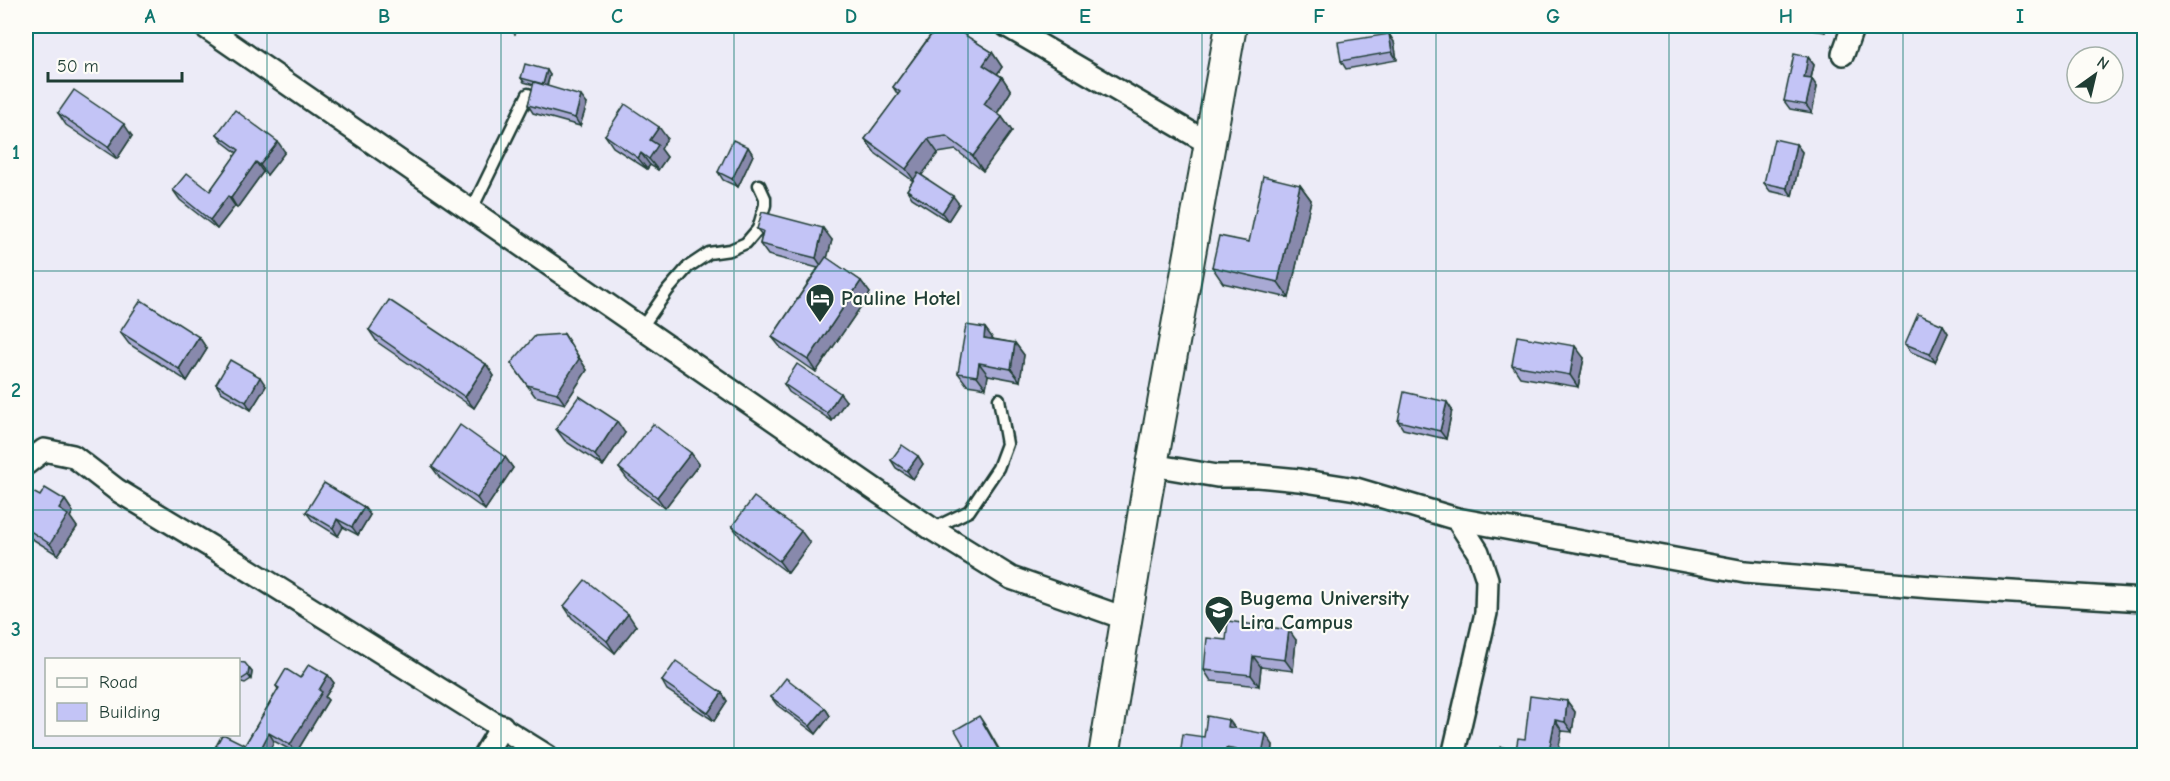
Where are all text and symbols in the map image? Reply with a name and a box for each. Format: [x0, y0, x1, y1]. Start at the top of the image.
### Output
text: A [144, 5, 156, 28]
text: B [378, 5, 390, 28]
text: C [611, 5, 623, 28]
text: D [845, 5, 857, 28]
text: E [1079, 5, 1091, 28]
text: F [1313, 5, 1325, 28]
text: G [1546, 5, 1560, 28]
text: H [1779, 5, 1793, 28]
text: I [2016, 5, 2024, 28]
scale bar [48, 45, 182, 83]
north arrow [2065, 45, 2125, 105]
text: N [2093, 53, 2112, 74]
text: 50 m [57, 56, 99, 77]
text: 1 [12, 141, 20, 164]
hotel icon: Pauline Hotel [804, 282, 836, 324]
place label: Pauline Hotel [841, 286, 961, 310]
text: 2 [11, 379, 21, 402]
place label: Bugema University Lira Campus [1240, 586, 1409, 634]
school or university icon: Bugema University Lira Campus [1203, 594, 1235, 636]
text: 3 [11, 618, 21, 641]
legend [45, 658, 240, 736]
text: Road [99, 672, 138, 693]
text: Building [99, 702, 161, 723]

